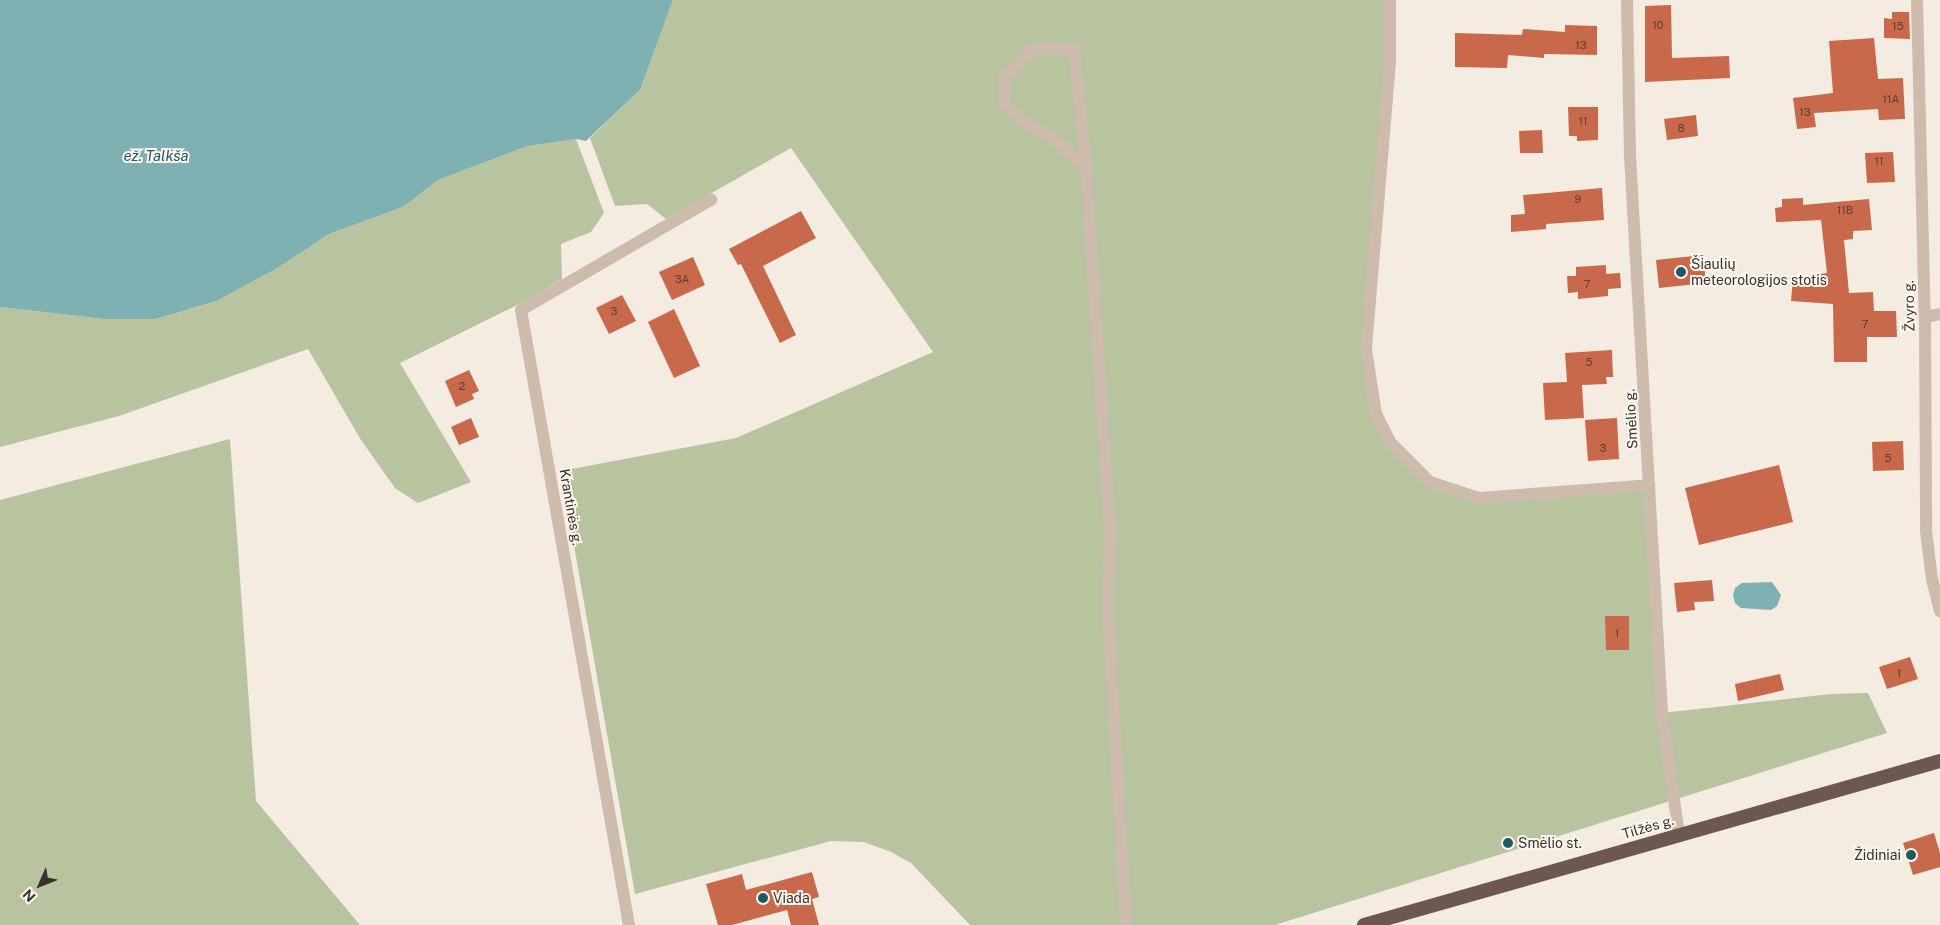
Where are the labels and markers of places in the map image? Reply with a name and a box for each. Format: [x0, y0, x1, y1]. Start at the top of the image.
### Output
place label: Šiaulių meteorologijos stotis [1691, 256, 1827, 288]
marker: Šiaulių meteorologijos stotis [1675, 266, 1687, 278]
place label: Smėlio st. [1518, 835, 1582, 851]
marker: Smėlio st. [1502, 837, 1514, 849]
place label: Židiniai [1854, 847, 1901, 863]
marker: Židiniai [1905, 849, 1917, 861]
place label: Viada [773, 890, 810, 906]
marker: Viada [757, 892, 769, 904]

